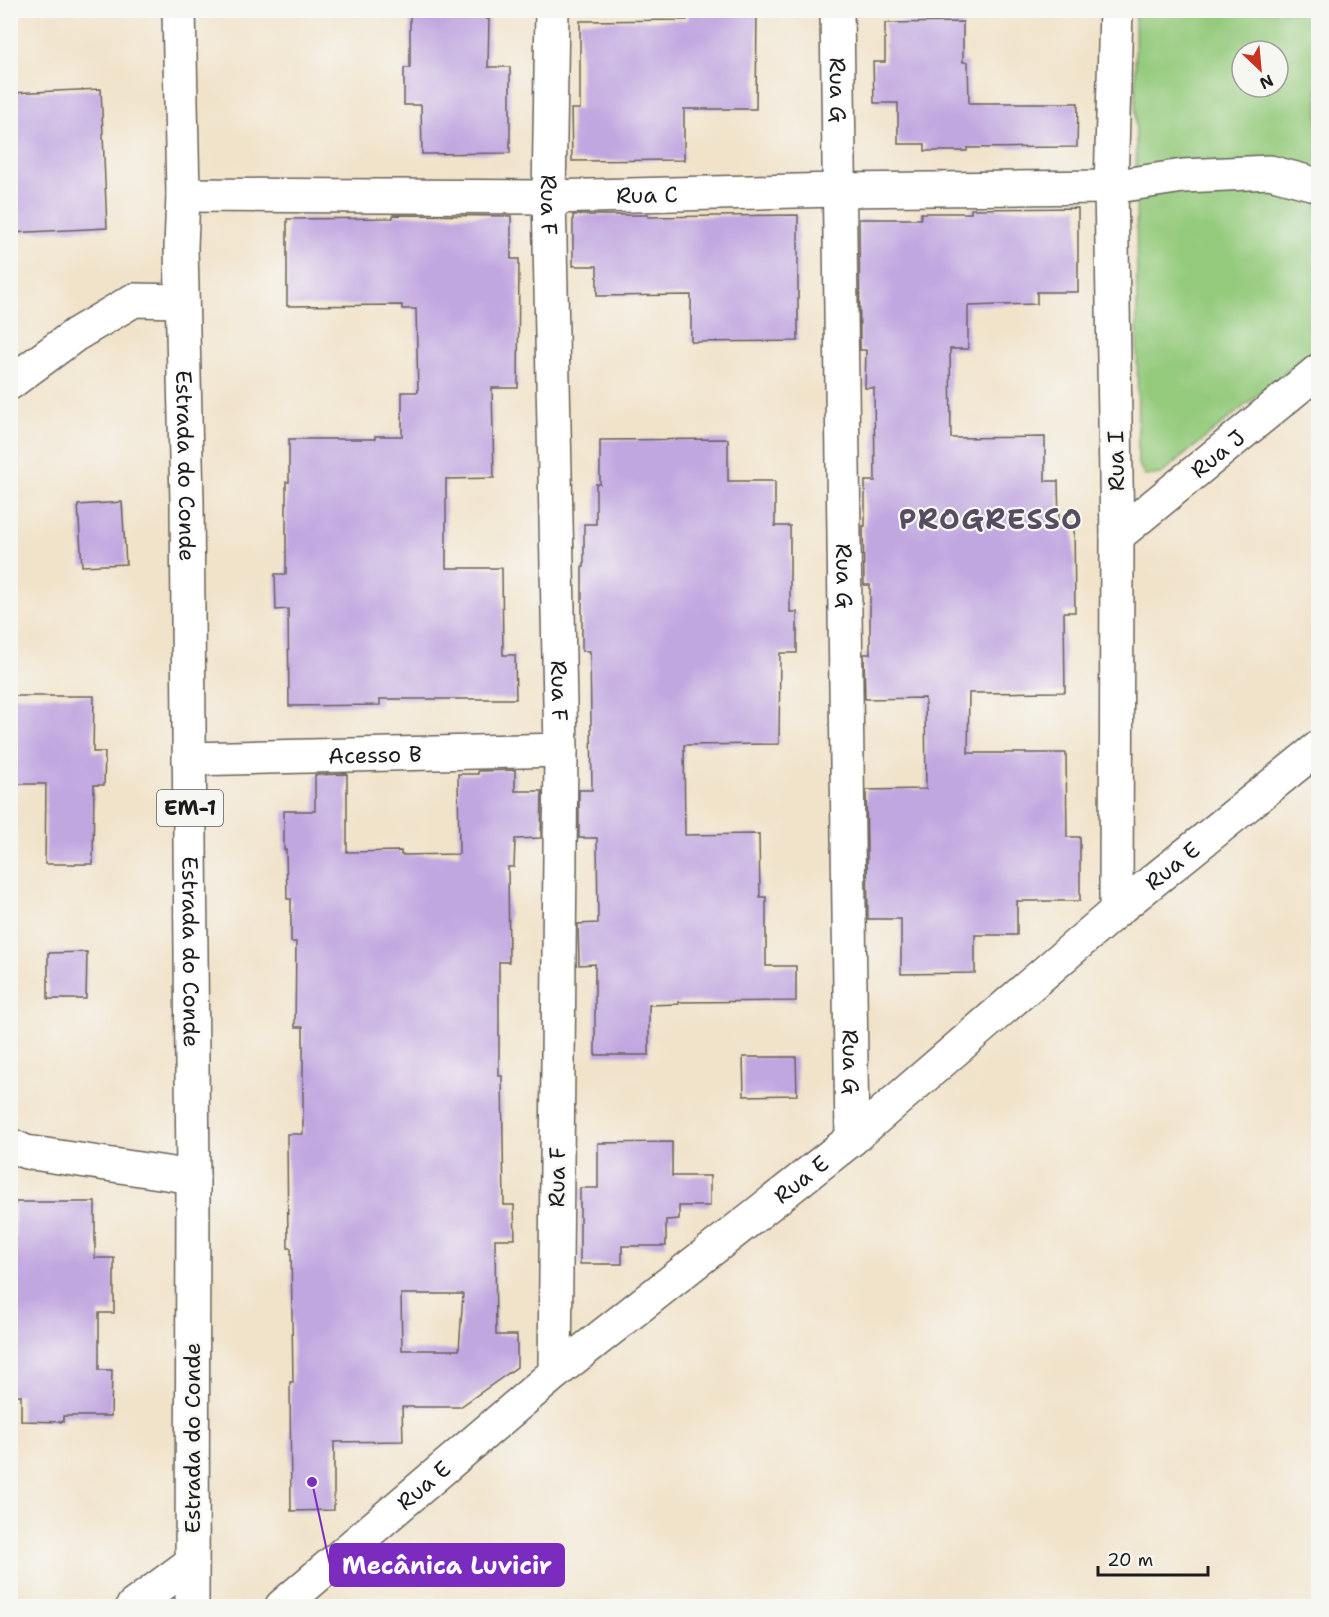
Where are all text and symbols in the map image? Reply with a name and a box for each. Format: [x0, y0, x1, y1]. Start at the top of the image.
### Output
north arrow [1230, 39, 1290, 99]
street label: Rua G [823, 57, 853, 123]
text: N [1256, 70, 1277, 94]
street label: Rua F [534, 174, 564, 236]
street label: Rua C [616, 179, 678, 210]
street label: Estrada do Conde [169, 370, 202, 562]
street label: Rua J [1185, 423, 1250, 484]
street label: Rua I [1101, 431, 1131, 491]
district label: PROGRESSO [899, 500, 1083, 538]
street label: Rua G [830, 543, 859, 609]
street label: Rua F [545, 660, 575, 722]
street label: Acesso B [328, 739, 422, 770]
road number: EM-1 [157, 790, 223, 826]
street label: Rua E [1139, 835, 1205, 896]
street label: Estrada do Conde [176, 856, 206, 1048]
street label: Rua G [836, 1029, 866, 1095]
street label: Rua F [542, 1146, 572, 1208]
street label: Rua E [768, 1149, 834, 1210]
street label: Estrada do Conde [178, 1342, 207, 1534]
street label: Rua E [390, 1454, 457, 1516]
scale bar [1098, 1539, 1208, 1577]
callout: Mecânica Luvicir [330, 1544, 564, 1586]
text: 20 m [1107, 1548, 1153, 1572]
text: Mecânica Luvicir [342, 1550, 552, 1582]

